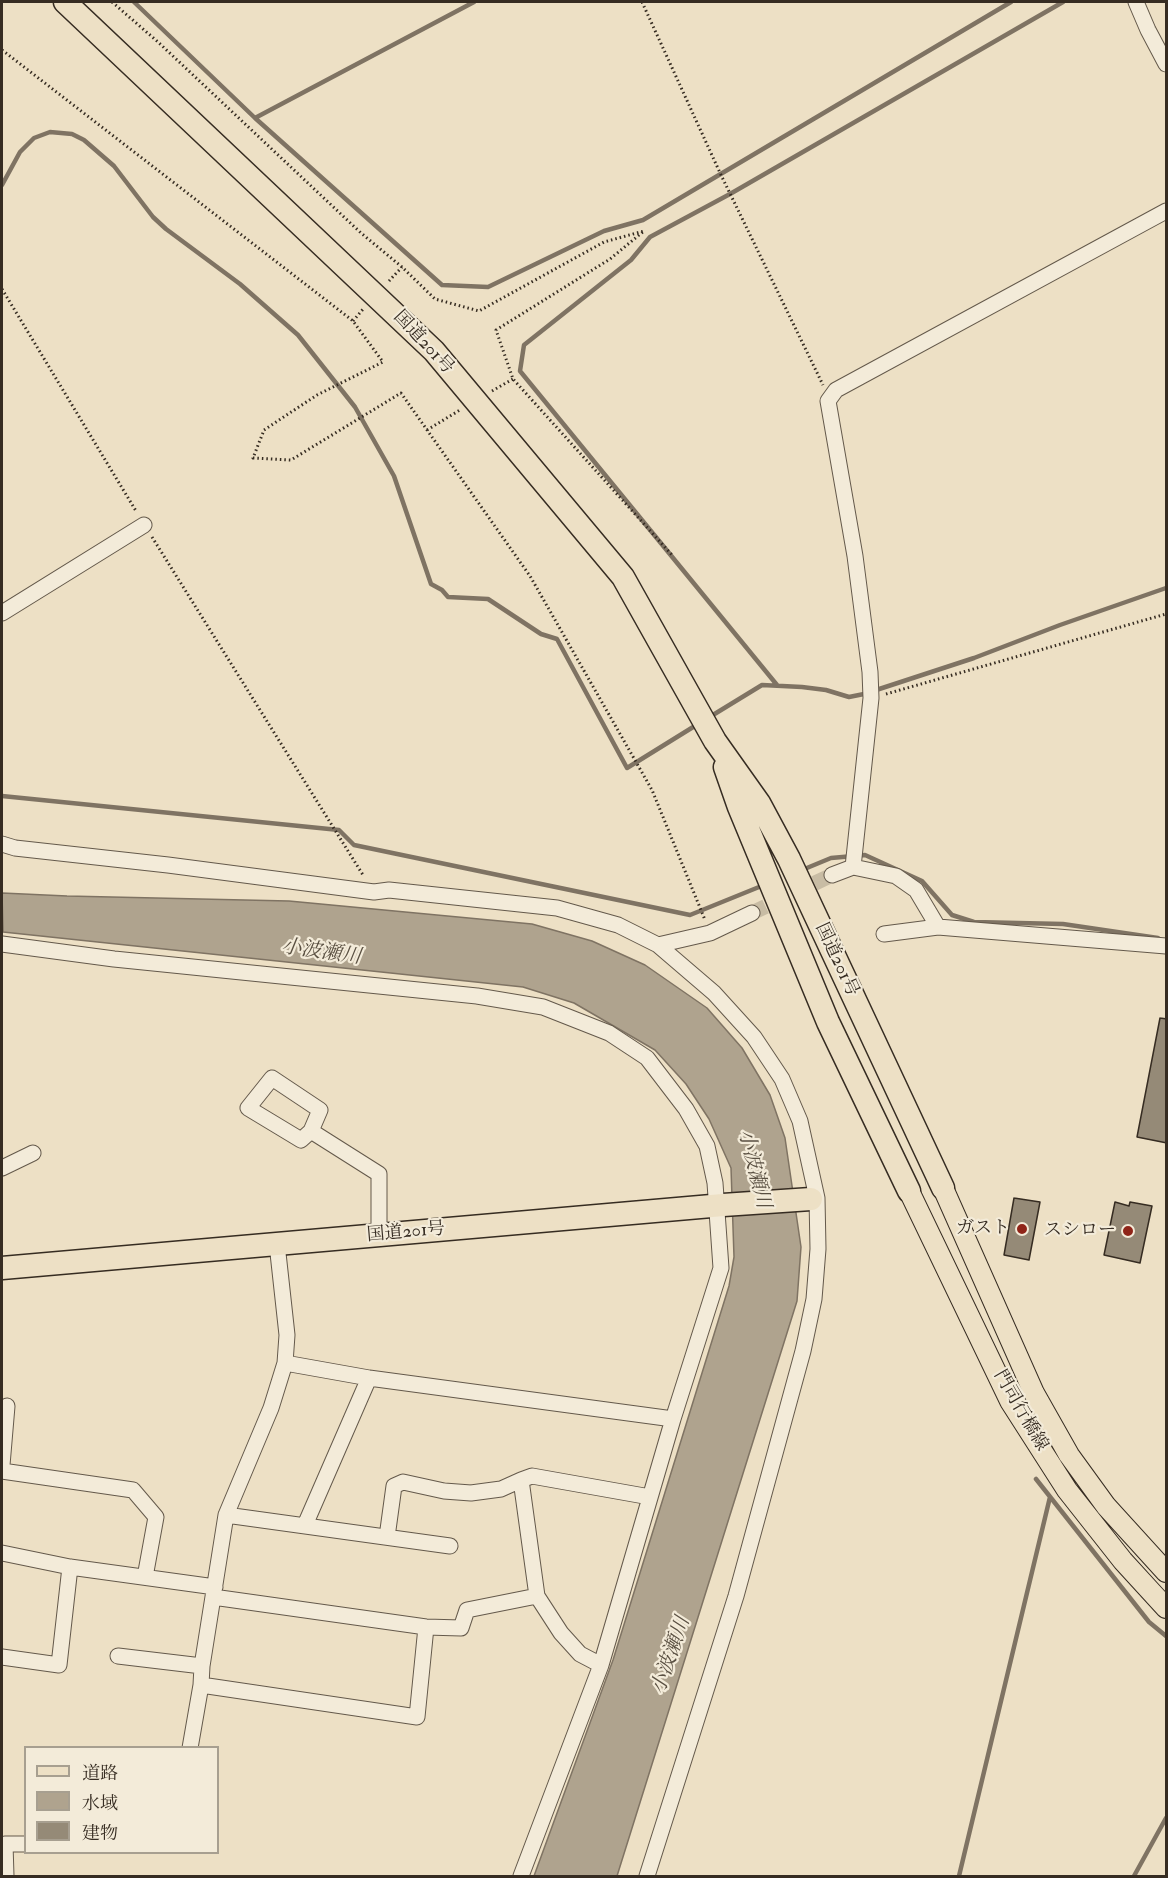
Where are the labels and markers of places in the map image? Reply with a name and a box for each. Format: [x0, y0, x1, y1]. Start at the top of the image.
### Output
place label: ガスト [956, 1218, 1010, 1240]
place label: スシロー [1044, 1220, 1116, 1242]
marker: ガスト [1015, 1222, 1029, 1236]
marker: スシロー [1121, 1224, 1135, 1238]

